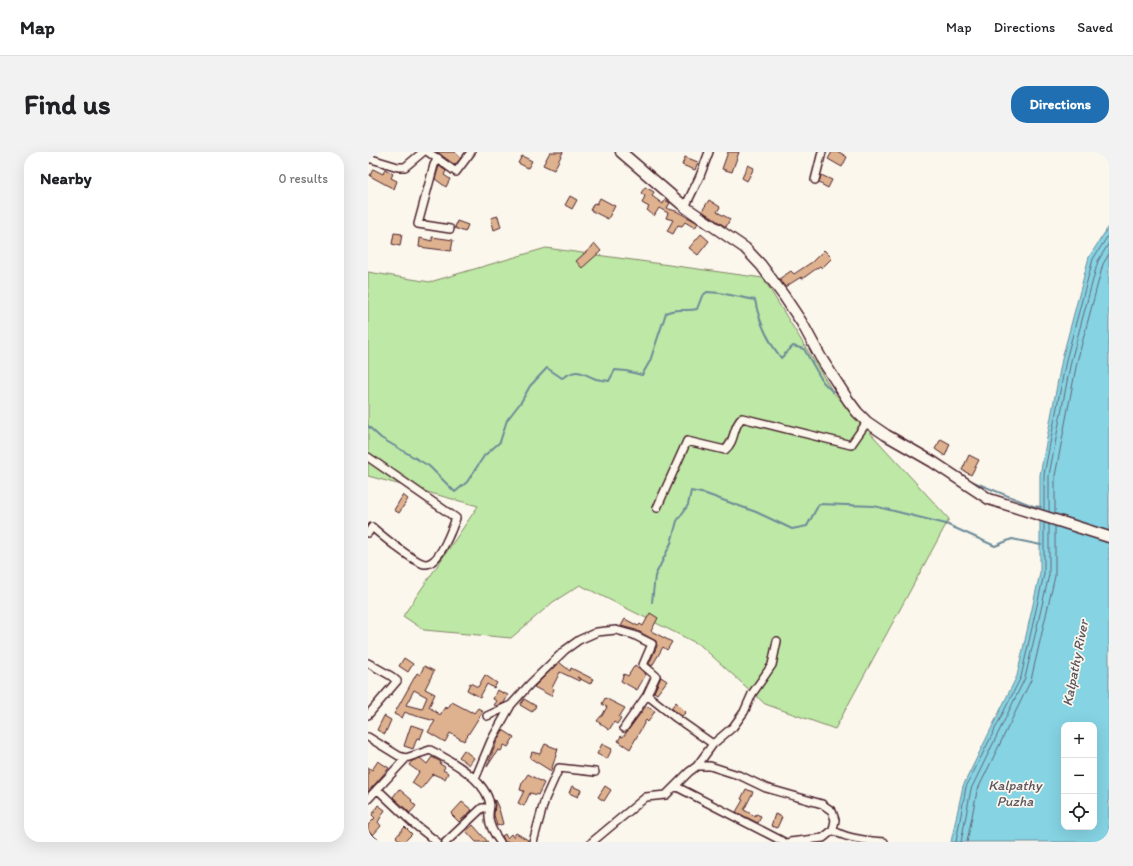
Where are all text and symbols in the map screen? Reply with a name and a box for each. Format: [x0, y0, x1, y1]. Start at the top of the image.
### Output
text: Map [20, 16, 55, 39]
text: Map [946, 19, 972, 36]
text: Directions [994, 19, 1055, 36]
text: Saved [1077, 19, 1113, 36]
button: Directions [1011, 86, 1109, 123]
text: Find us [24, 87, 111, 121]
text: Nearby [40, 168, 92, 188]
text: 0 results [278, 171, 328, 186]
water label: Kalpathy River [1059, 617, 1092, 708]
map controls [1061, 722, 1097, 830]
button: + [1061, 722, 1097, 758]
button: − [1061, 758, 1097, 794]
water label: Kalpathy Puzha [988, 777, 1043, 810]
button: locate [1061, 794, 1097, 830]

